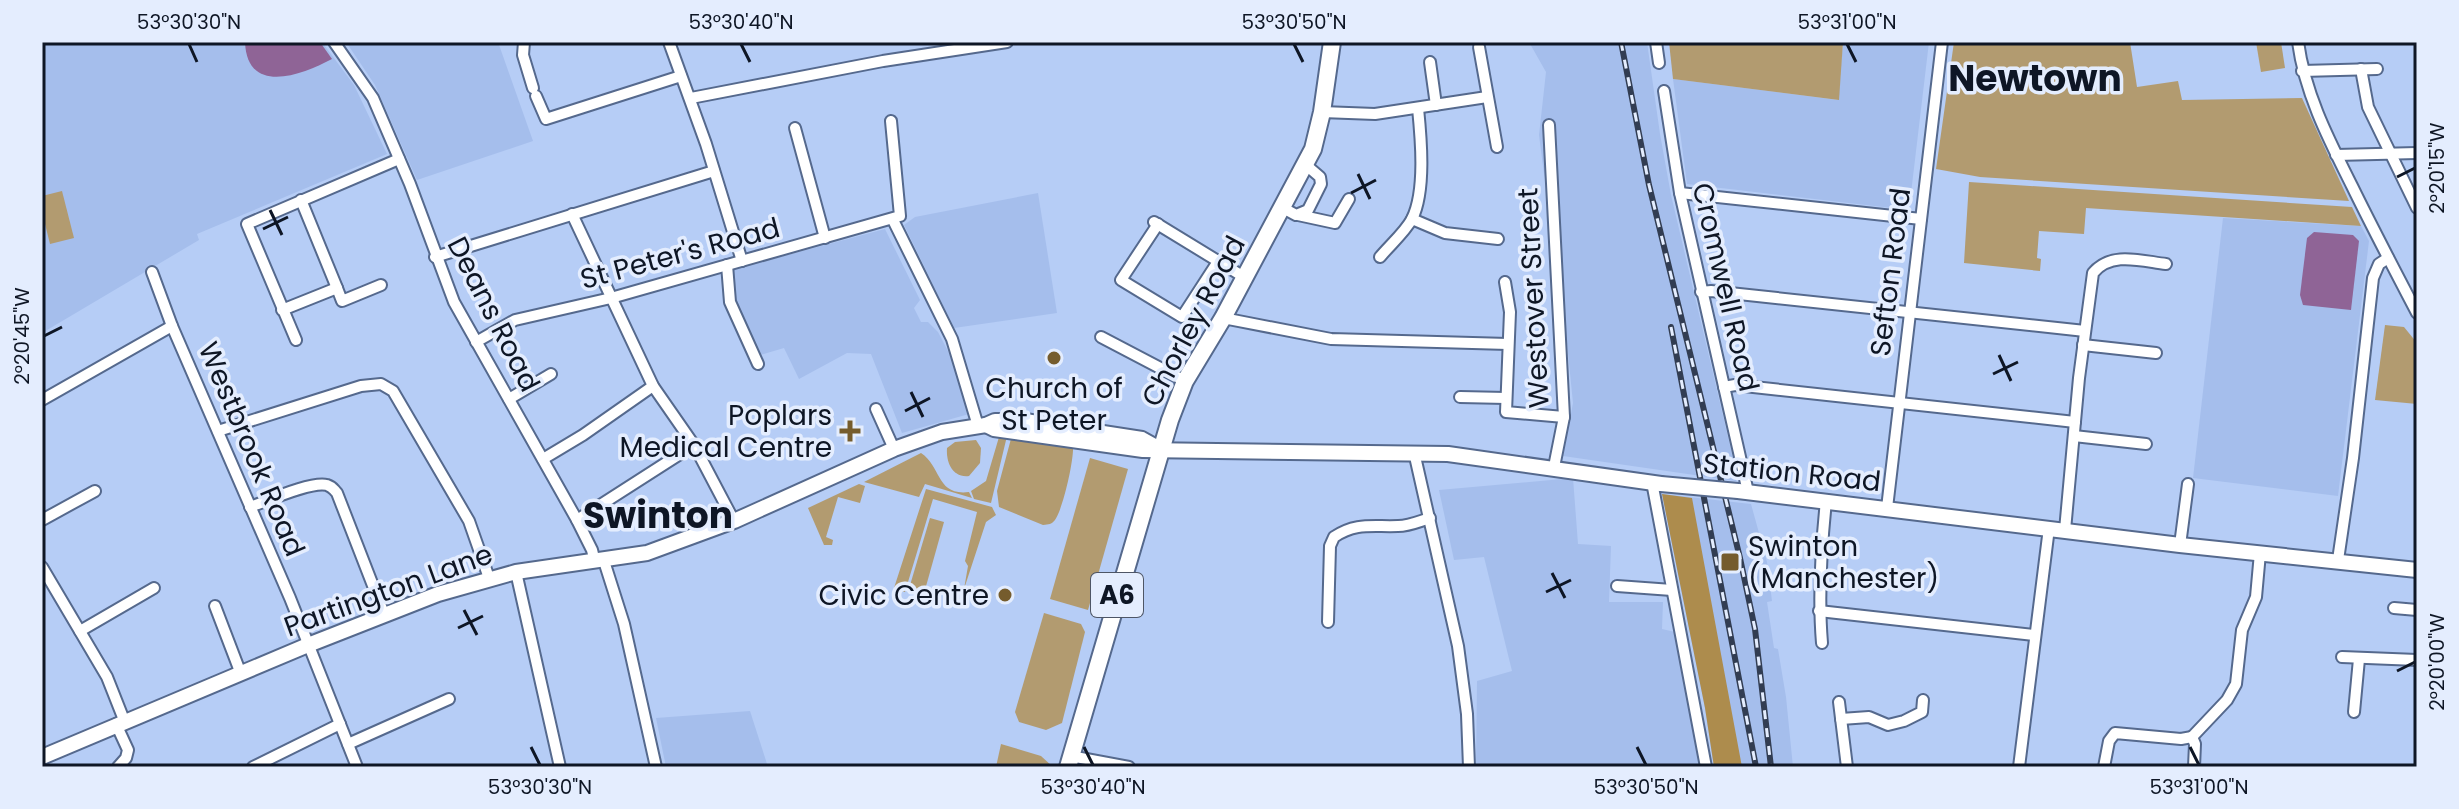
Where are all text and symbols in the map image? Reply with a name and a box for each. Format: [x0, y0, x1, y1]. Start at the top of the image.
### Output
text: 53°30'30"N [137, 8, 241, 36]
text: 53°30'40"N [688, 8, 794, 36]
text: 53°30'50"N [1241, 8, 1347, 36]
text: 53°31'00"N [1798, 8, 1896, 36]
district label: Newtown [1948, 53, 2122, 104]
text: 2°20'15"W [2423, 122, 2451, 214]
street label: Cromwell Road [1683, 179, 1768, 395]
street label: Sefton Road [1861, 186, 1920, 358]
street label: Westover Street [1508, 187, 1559, 409]
street label: St Peter's Road [576, 208, 784, 299]
street label: Chorley Road [1132, 229, 1255, 413]
street label: Deans Road [438, 230, 549, 398]
text: 2°20'45"W [8, 287, 36, 385]
street label: Westbrook Road [189, 336, 314, 562]
marker: Church of St Peter [1045, 349, 1063, 367]
place label: Church of St Peter [985, 369, 1123, 440]
place label: Poplars Medical Centre [620, 396, 832, 467]
marker: Poplars Medical Centre [839, 420, 861, 442]
street label: Station Road [1701, 444, 1883, 501]
district label: Swinton [583, 490, 733, 541]
place label: Swinton (Manchester) [1748, 527, 1939, 598]
street label: Partington Lane [278, 535, 498, 646]
marker: Swinton (Manchester) [1719, 551, 1741, 573]
road number: A6 [1091, 573, 1143, 617]
place label: Civic Centre [819, 576, 989, 615]
marker: Civic Centre [996, 586, 1014, 604]
text: 2°20'00"W [2423, 613, 2451, 711]
text: 53°30'30"N [488, 773, 592, 801]
text: 53°30'40"N [1040, 773, 1146, 801]
text: 53°30'50"N [1593, 773, 1699, 801]
text: 53°31'00"N [2150, 773, 2248, 801]

